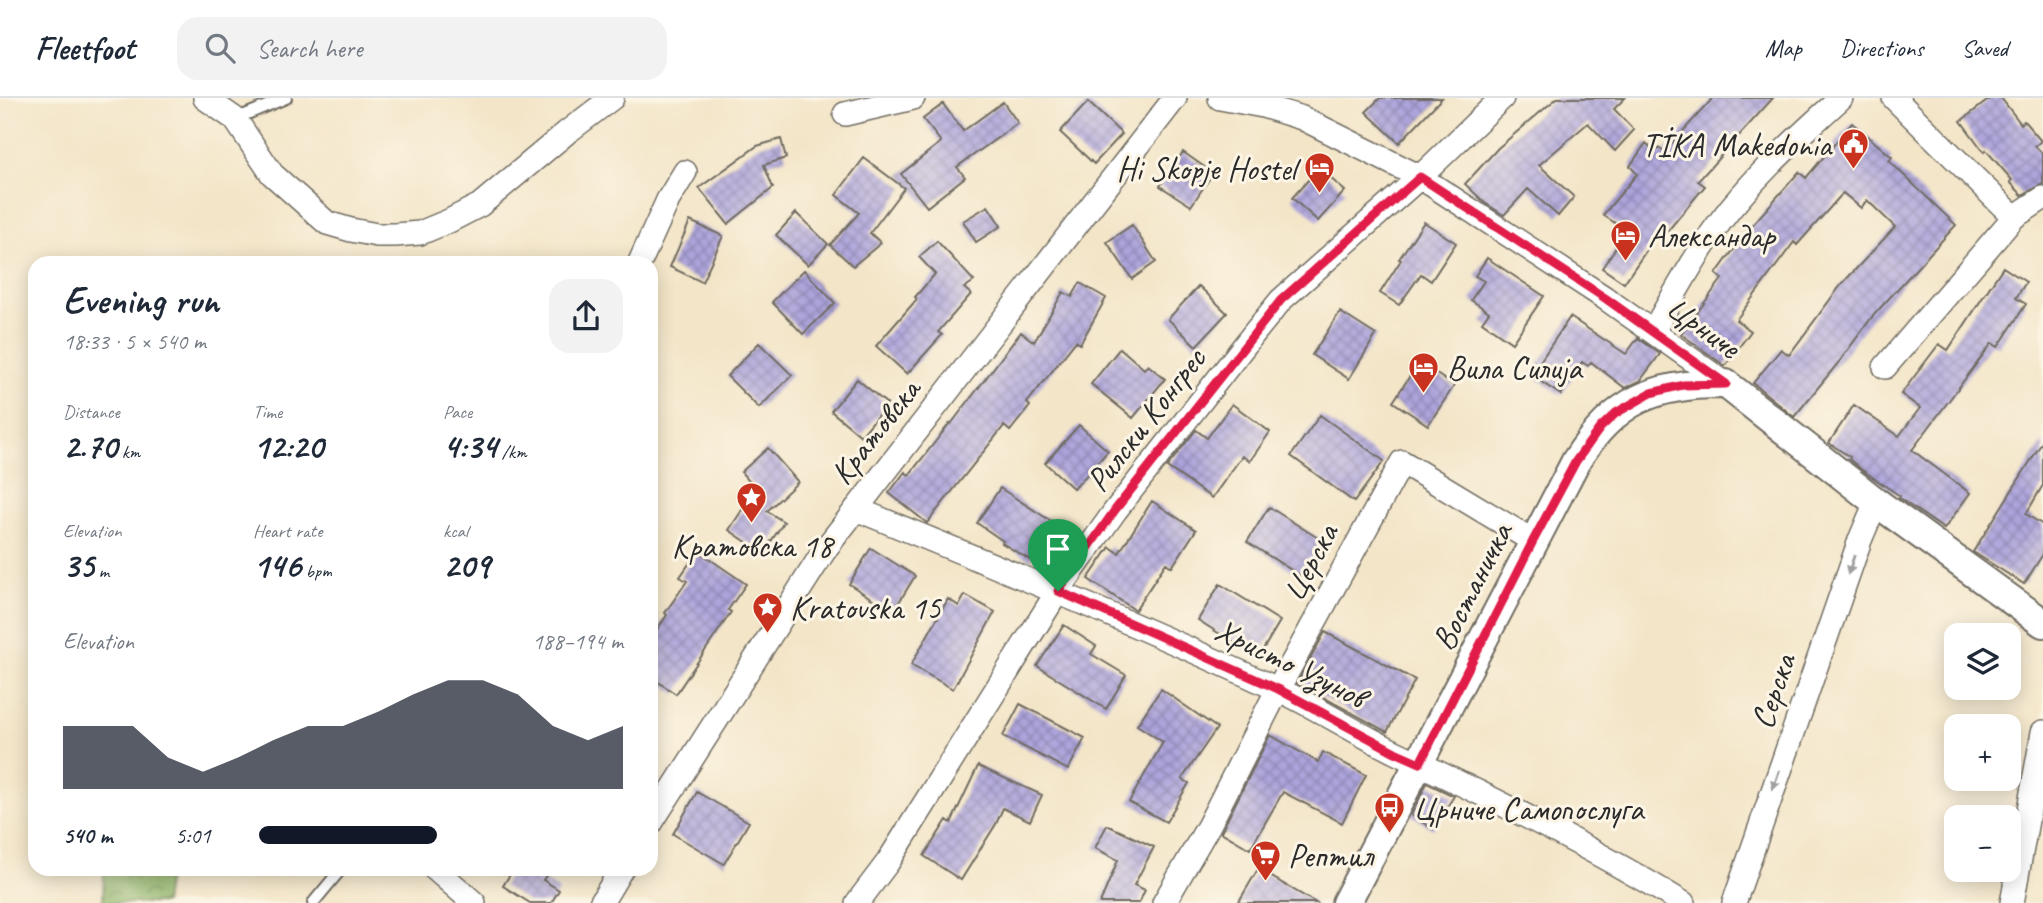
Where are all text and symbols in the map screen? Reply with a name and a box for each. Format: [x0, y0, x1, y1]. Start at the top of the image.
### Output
search box [177, 17, 667, 80]
text: Fleetfoot [35, 27, 135, 69]
icon: search [201, 29, 239, 67]
text: Search here [257, 32, 363, 65]
text: Map [1765, 33, 1802, 63]
text: Directions [1840, 33, 1923, 63]
text: Saved [1961, 33, 2008, 63]
place label: TİKA Makedonia [1642, 124, 1833, 166]
public building icon: TİKA Makedonia [1837, 127, 1871, 171]
place label: Hi Skopje Hostel [1117, 148, 1301, 190]
hotel icon: Hi Skopje Hostel [1302, 151, 1336, 195]
place label: Александар [1648, 215, 1777, 257]
hotel icon: Александар [1608, 218, 1642, 262]
text: Evening run [63, 277, 219, 324]
button: share [549, 279, 623, 353]
street label: Црниче [1658, 286, 1750, 369]
text: 18:33 · 5 × 540 m [63, 327, 206, 356]
street label: Рилски Конгрес [1077, 338, 1216, 500]
place label: Вила Силија [1447, 347, 1584, 389]
hotel icon: Вила Силија [1407, 350, 1441, 394]
street label: Кратовска [820, 368, 931, 493]
text: Distance [63, 400, 120, 424]
text: Time [253, 400, 282, 424]
text: Pace [443, 400, 472, 424]
text: 2.70 [63, 424, 117, 469]
text: 12:20 [253, 424, 323, 469]
text: 4:34 [443, 424, 497, 469]
text: km [117, 440, 140, 464]
text: /km [497, 440, 527, 464]
place icon: Кратовска 18 [735, 481, 769, 525]
street label: Востаничка [1422, 514, 1523, 657]
street label: Церска [1272, 515, 1348, 608]
text: Elevation [63, 519, 121, 543]
text: Heart rate [253, 519, 322, 543]
text: kcal [443, 519, 468, 543]
pin [1028, 519, 1088, 591]
place label: Кратовска 18 [672, 525, 835, 567]
icon: arrive [1039, 530, 1077, 568]
text: 35 [63, 543, 94, 588]
text: 146 [253, 543, 301, 588]
text: 209 [443, 543, 490, 588]
one-way arrow [1845, 555, 1856, 576]
text: m [94, 559, 109, 583]
text: bpm [301, 559, 332, 583]
place label: Kratovska 15 [790, 587, 943, 629]
place icon: Kratovska 15 [750, 590, 784, 634]
street label: Христо Узунов [1208, 608, 1378, 720]
map controls [1944, 623, 2021, 882]
button: layers [1944, 623, 2021, 700]
text: Elevation [63, 627, 134, 656]
text: 188–194 m [532, 627, 623, 656]
street label: Серска [1741, 647, 1806, 734]
button: + [1944, 714, 2021, 791]
one-way arrow [1770, 770, 1781, 791]
place label: Црниче Самопослуга [1413, 788, 1646, 830]
bus stop icon: Црниче Самопослуга [1373, 791, 1407, 835]
button: − [1944, 805, 2021, 882]
text: 540 m [63, 821, 112, 850]
text: 5:01 [175, 821, 211, 850]
place label: Рептил [1288, 835, 1375, 877]
supermarket icon: Рептил [1248, 838, 1282, 882]

